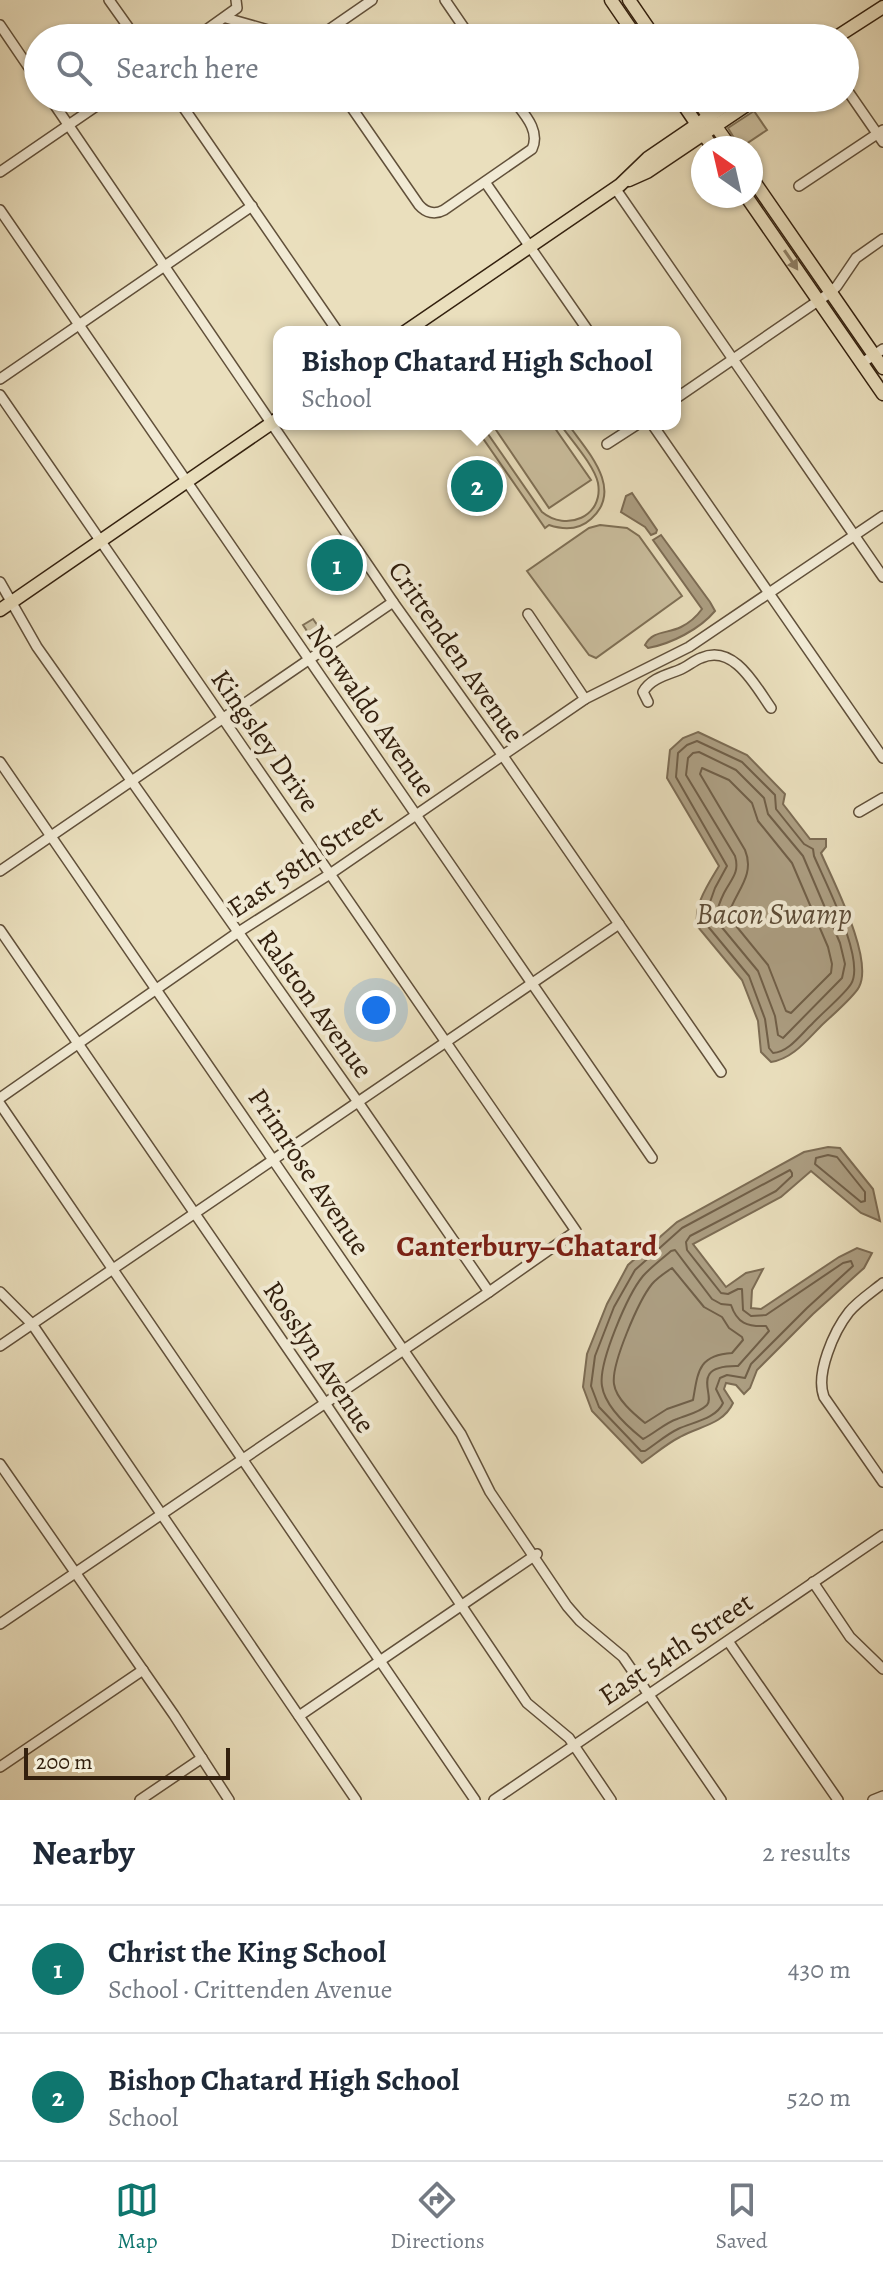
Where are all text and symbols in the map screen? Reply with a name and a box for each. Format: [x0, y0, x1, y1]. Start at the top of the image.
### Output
search box [24, 24, 859, 112]
icon: search [52, 46, 96, 90]
text: Search here [116, 48, 259, 88]
north arrow [691, 136, 763, 208]
one-way arrow [783, 250, 798, 271]
popup [273, 326, 681, 430]
text: Bishop Chatard High School [301, 341, 653, 381]
text: School [301, 381, 372, 416]
pin: 2 [451, 456, 503, 516]
pin: 1 [311, 535, 363, 595]
street label: Crittenden Avenue [379, 554, 533, 750]
street label: Norwaldo Avenue [298, 617, 444, 805]
street label: Kingsley Drive [202, 662, 328, 820]
street label: East 58th Street [220, 795, 390, 927]
water label: Bacon Swamp [696, 894, 852, 934]
street label: Ralston Avenue [248, 922, 382, 1086]
your location [356, 990, 396, 1030]
street label: Primrose Avenue [239, 1081, 379, 1263]
district label: Canterbury–Chatard [396, 1226, 659, 1266]
street label: Rosslyn Avenue [254, 1273, 384, 1441]
street label: East 54th Street [591, 1583, 761, 1715]
scale bar [24, 1744, 230, 1780]
text: 200 m [36, 1747, 93, 1777]
text: Nearby [32, 1829, 135, 1876]
text: 2 results [762, 1835, 851, 1870]
text: Christ the King School [108, 1932, 386, 1972]
text: 1 [53, 1952, 63, 1987]
text: 430 m [788, 1952, 851, 1987]
text: School · Crittenden Avenue [108, 1972, 392, 2007]
text: Bishop Chatard High School [108, 2060, 459, 2100]
text: 2 [52, 2080, 64, 2115]
text: 520 m [787, 2080, 851, 2115]
text: School [108, 2100, 178, 2135]
tab: Map [115, 2178, 159, 2256]
tab: Directions [390, 2178, 485, 2256]
tab: Saved [715, 2178, 768, 2256]

